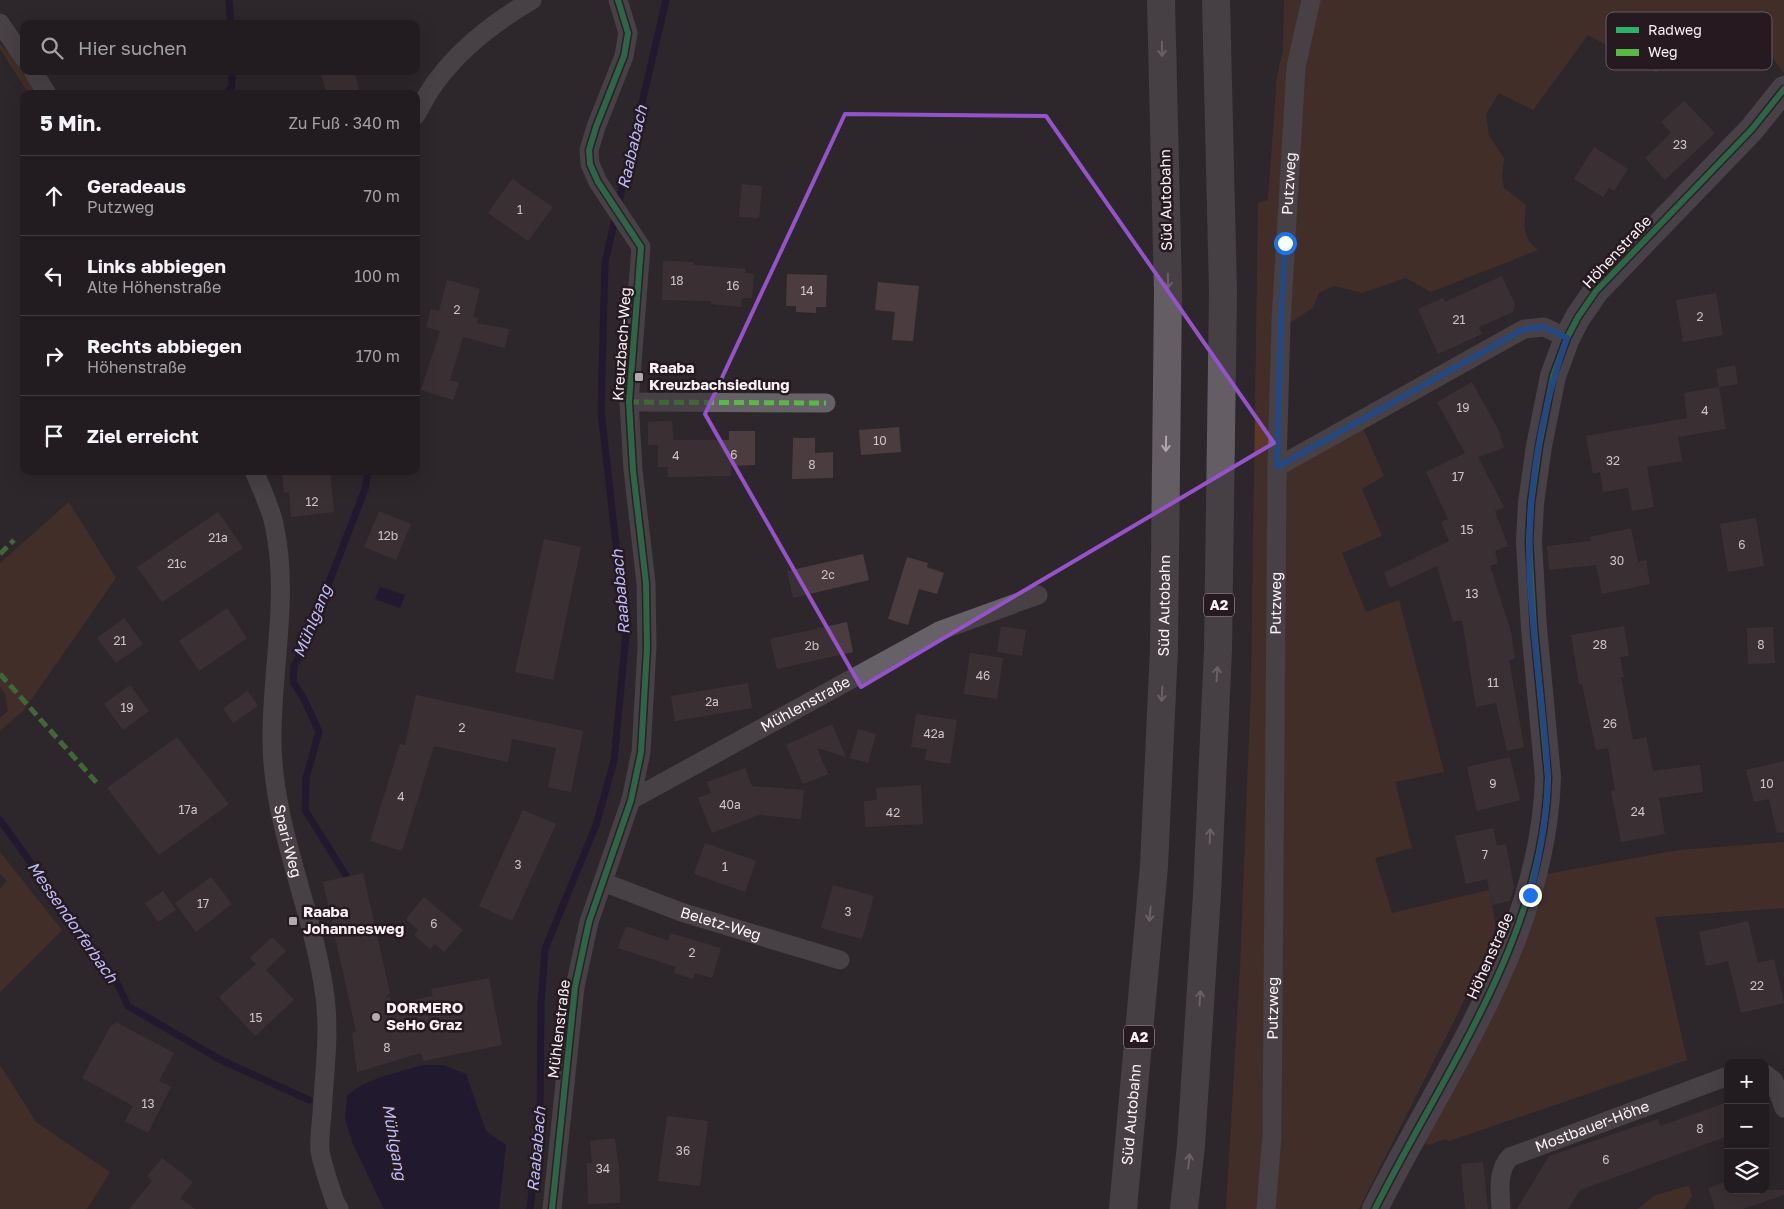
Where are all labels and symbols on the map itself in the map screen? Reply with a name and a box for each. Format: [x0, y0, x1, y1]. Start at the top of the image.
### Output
legend [1606, 12, 1772, 70]
text: Radweg [1648, 21, 1702, 38]
one-way arrow [1157, 40, 1167, 56]
text: Weg [1648, 43, 1678, 60]
water label: Raababach [613, 102, 652, 191]
house number: 23 [1673, 137, 1687, 152]
street label: Süd Autobahn [1155, 149, 1175, 251]
street label: Putzweg [1277, 152, 1299, 215]
house number: 1 [517, 202, 523, 217]
street label: Höhenstraße [1578, 211, 1655, 291]
route start [1274, 232, 1297, 255]
house number: 18 [670, 273, 684, 288]
one-way arrow [1163, 273, 1172, 289]
house number: 16 [726, 278, 740, 293]
house number: 14 [800, 283, 814, 298]
street label: Kreuzbach-Weg [608, 286, 634, 401]
house number: 2 [454, 302, 461, 317]
house number: 2 [1697, 309, 1704, 324]
house number: 21 [1453, 312, 1466, 327]
place label: Raaba Kreuzbachsiedlung [649, 358, 789, 393]
marker: Raaba Kreuzbachsiedlung [633, 371, 645, 383]
house number: 19 [1456, 400, 1470, 415]
house number: 4 [1701, 403, 1709, 418]
house number: 10 [873, 433, 887, 448]
one-way arrow [1161, 435, 1171, 451]
house number: 6 [730, 447, 738, 462]
house number: 4 [672, 448, 680, 463]
house number: 32 [1606, 453, 1620, 468]
house number: 8 [808, 457, 816, 472]
house number: 17 [1452, 469, 1464, 484]
house number: 12 [306, 494, 318, 509]
house number: 15 [1461, 522, 1473, 537]
house number: 12b [378, 528, 398, 543]
house number: 21a [208, 530, 228, 545]
house number: 6 [1738, 537, 1746, 552]
water label: Raababach [606, 548, 634, 635]
house number: 30 [1610, 553, 1624, 568]
street label: Süd Autobahn [1154, 555, 1173, 657]
house number: 21c [167, 556, 187, 571]
house number: 2c [821, 567, 835, 582]
street label: Putzweg [1266, 572, 1284, 635]
water label: Mühlgang [288, 581, 336, 660]
house number: 13 [1466, 586, 1478, 601]
road number: A2 [1204, 594, 1234, 616]
house number: 21 [114, 633, 127, 648]
house number: 28 [1593, 637, 1607, 652]
house number: 8 [1757, 637, 1765, 652]
house number: 2b [805, 638, 819, 653]
one-way arrow [1212, 666, 1221, 682]
house number: 46 [976, 668, 990, 683]
street label: Mühlenstraße [757, 671, 853, 735]
house number: 11 [1487, 675, 1499, 690]
one-way arrow [1158, 685, 1167, 701]
house number: 2a [705, 694, 719, 709]
house number: 19 [120, 700, 134, 715]
house number: 26 [1603, 716, 1617, 731]
house number: 2 [459, 720, 466, 735]
house number: 42a [923, 726, 945, 741]
house number: 9 [1489, 776, 1497, 791]
house number: 10 [1760, 776, 1774, 791]
house number: 4 [397, 789, 405, 804]
house number: 40a [719, 797, 741, 812]
house number: 17a [179, 802, 197, 817]
street label: Spari-Weg [271, 803, 306, 879]
house number: 24 [1631, 804, 1645, 819]
house number: 42 [886, 805, 900, 820]
one-way arrow [1205, 828, 1214, 844]
house number: 7 [1482, 847, 1488, 862]
water label: Messendorferbach [24, 857, 123, 988]
house number: 3 [514, 857, 522, 872]
house number: 1 [722, 859, 728, 874]
route end [1519, 884, 1542, 907]
house number: 17 [197, 896, 209, 911]
place label: Raaba Johannesweg [303, 902, 404, 937]
street label: Beletz-Weg [679, 902, 763, 944]
house number: 3 [844, 904, 852, 919]
one-way arrow [1145, 906, 1155, 922]
street label: Höhenstraße [1462, 909, 1516, 1002]
marker: Raaba Johannesweg [287, 915, 299, 927]
house number: 6 [430, 916, 438, 931]
house number: 2 [689, 945, 696, 960]
street label: Putzweg [1263, 977, 1281, 1040]
street label: Mühlenstraße [543, 978, 573, 1079]
house number: 22 [1750, 978, 1764, 993]
one-way arrow [1196, 991, 1205, 1007]
place label: DORMERO SeHo Graz [386, 998, 463, 1033]
house number: 15 [250, 1010, 262, 1025]
marker: DORMERO SeHo Graz [370, 1011, 382, 1023]
road number: A2 [1124, 1026, 1154, 1048]
house number: 8 [383, 1040, 391, 1055]
street label: Süd Autobahn [1117, 1063, 1144, 1166]
house number: 13 [142, 1096, 154, 1111]
street label: Mostbauer-Höhe [1532, 1096, 1652, 1155]
water label: Mühlgang [378, 1102, 412, 1183]
water label: Raababach [522, 1105, 550, 1192]
house number: 8 [1696, 1121, 1704, 1136]
house number: 36 [676, 1143, 690, 1158]
house number: 6 [1602, 1152, 1610, 1167]
one-way arrow [1184, 1153, 1194, 1169]
house number: 34 [596, 1161, 610, 1176]

